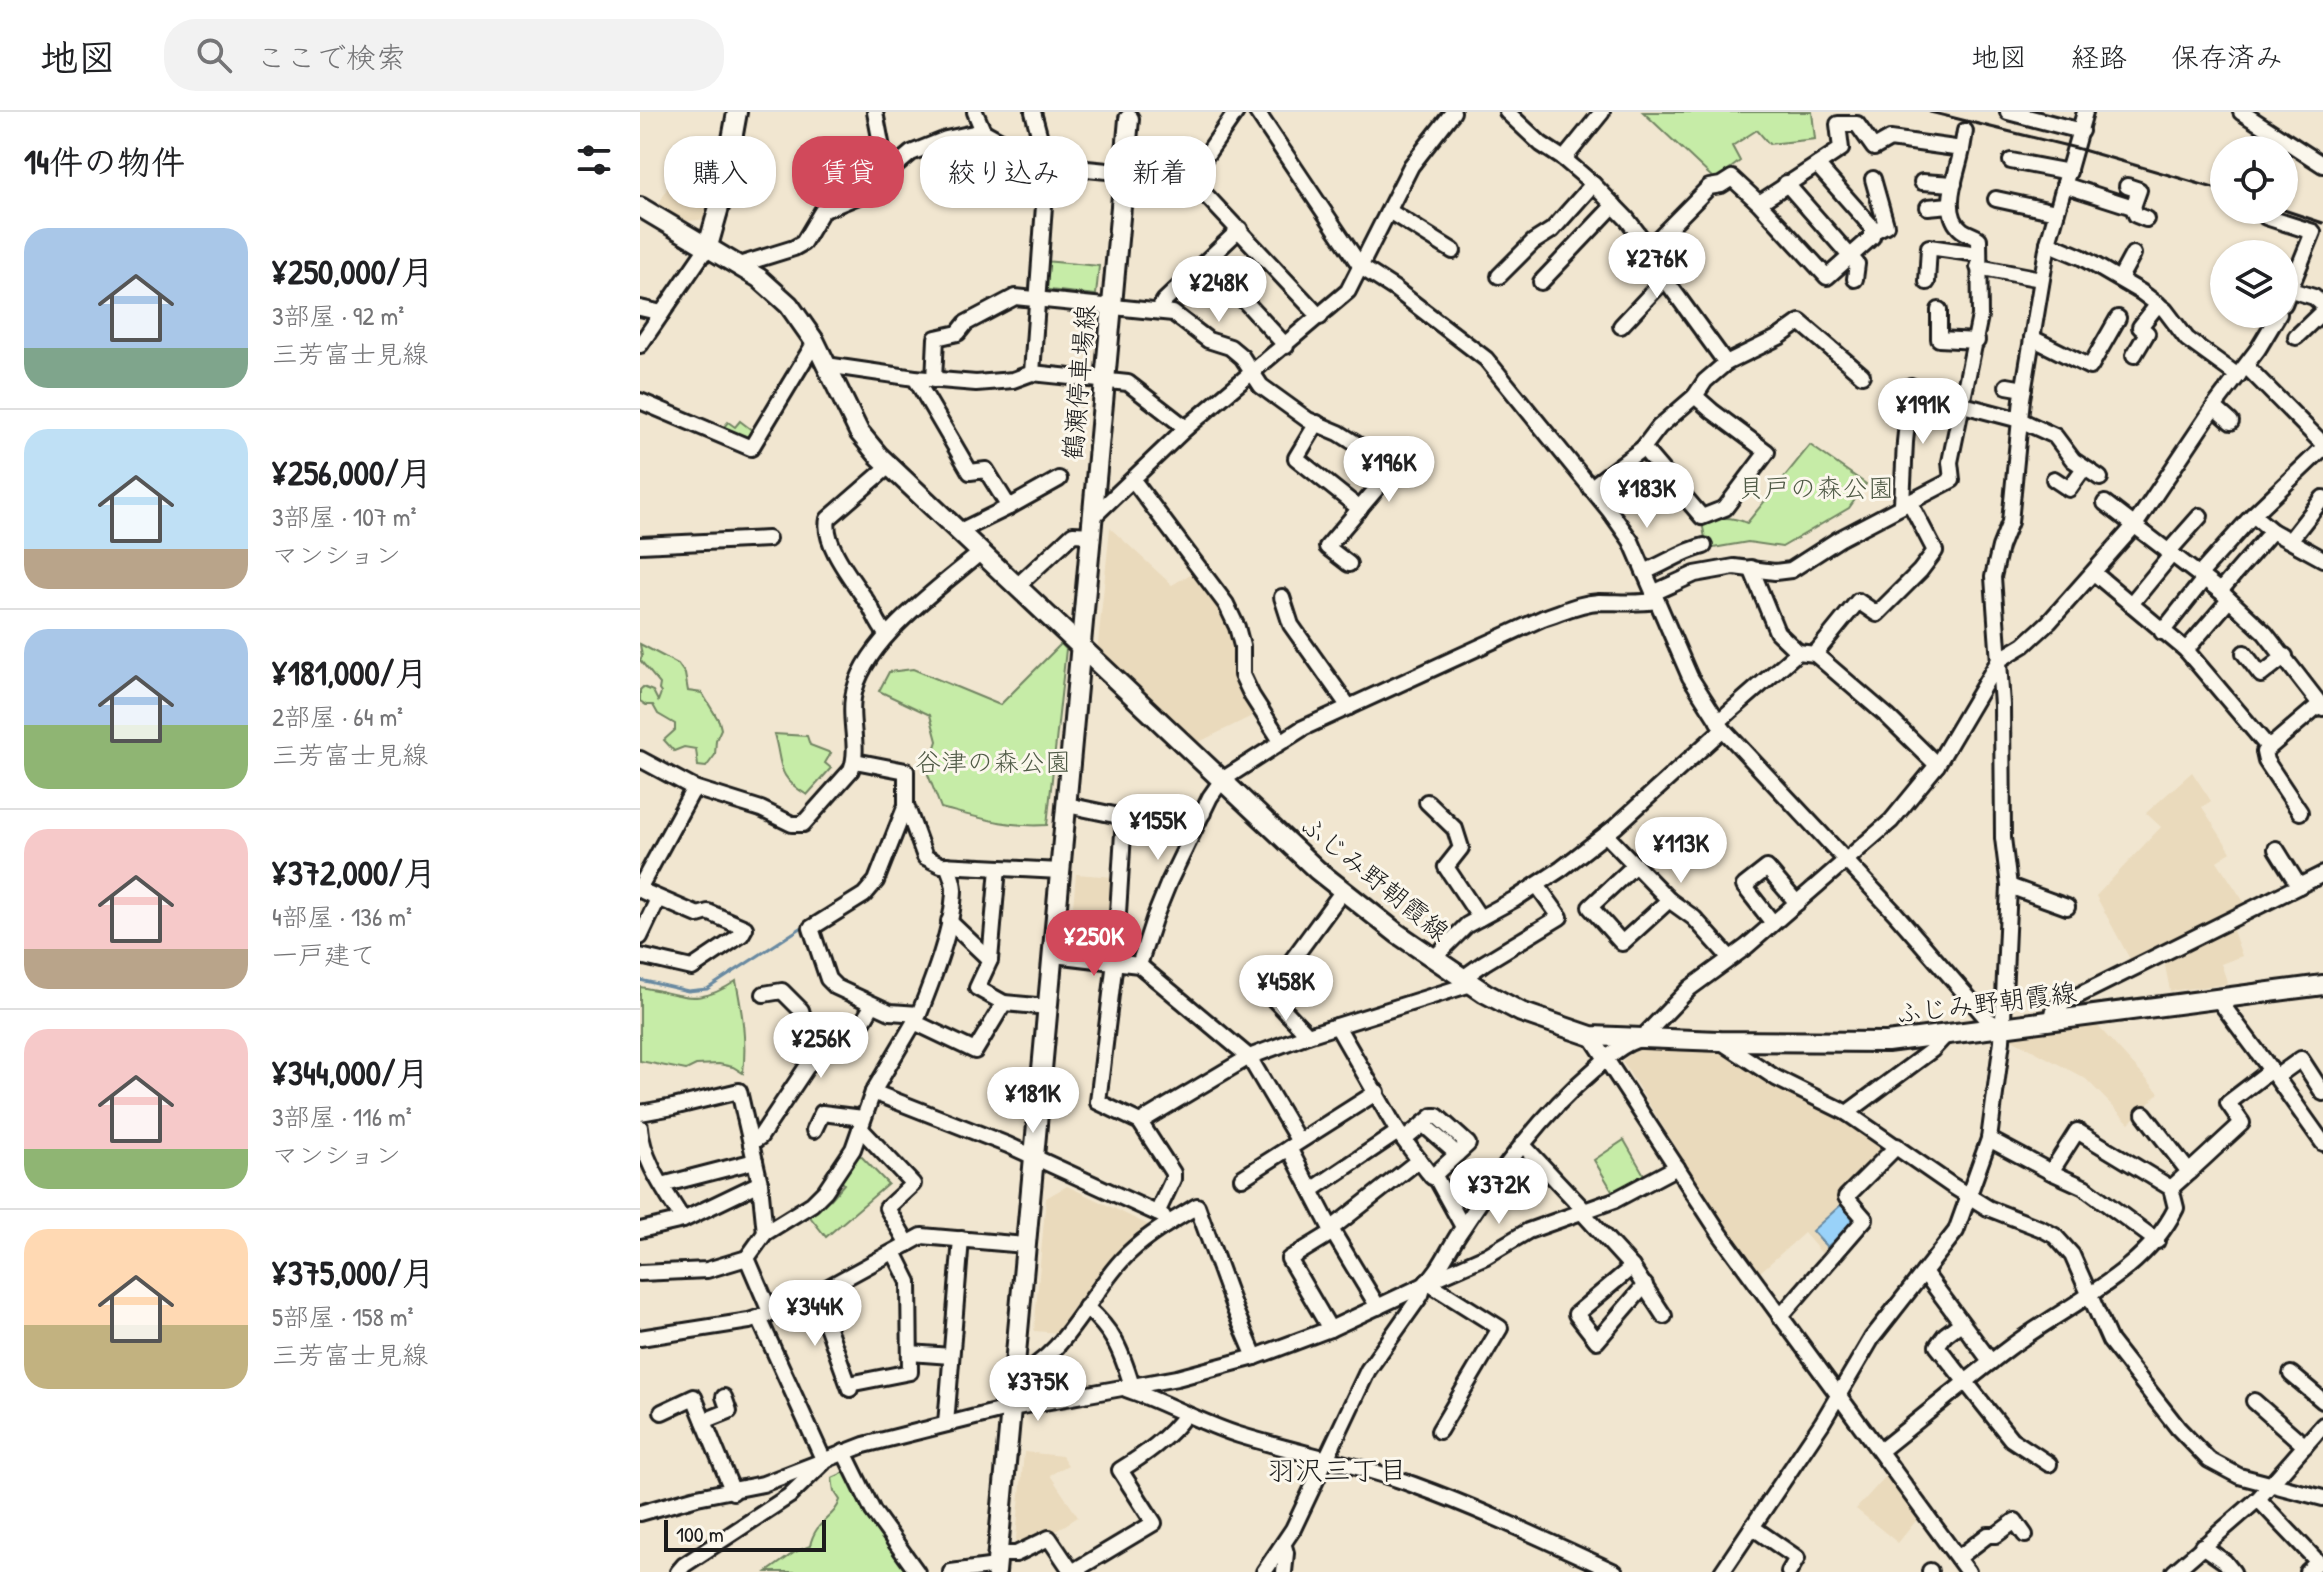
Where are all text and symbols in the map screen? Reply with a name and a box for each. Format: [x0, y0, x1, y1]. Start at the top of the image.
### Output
search box [164, 19, 724, 91]
text: 地図 [40, 31, 116, 83]
icon: search [192, 33, 236, 77]
text: ここで検索 [256, 37, 406, 77]
text: 地図 [1971, 38, 2027, 76]
text: 経路 [2071, 38, 2127, 76]
text: 保存済み [2171, 38, 2283, 76]
chip: 購入 [664, 136, 776, 208]
chip: 賃貸 [792, 136, 904, 208]
chip: 絞り込み [920, 136, 1088, 208]
chip: 新着 [1104, 136, 1216, 208]
map controls [2210, 136, 2298, 328]
button: locate [2210, 136, 2298, 224]
icon: filters [572, 138, 616, 182]
text: 14件の物件 [24, 139, 185, 185]
pin: ¥276K [1601, 232, 1713, 300]
text: ¥276K [1626, 240, 1688, 275]
button: layers [2210, 240, 2298, 328]
text: ¥250,000/月 [272, 249, 434, 295]
pin: ¥248K [1163, 256, 1275, 324]
icon: home [88, 260, 184, 356]
text: ¥248K [1190, 264, 1248, 299]
text: 3部屋 · 92 m² [272, 298, 404, 333]
street label: 鶴瀬停車場線 [1054, 303, 1103, 461]
text: 三芳富士見線 [272, 336, 428, 371]
pin: ¥191K [1867, 378, 1979, 446]
text: ¥191K [1896, 386, 1950, 421]
pin: ¥196K [1333, 436, 1445, 504]
text: ¥196K [1361, 444, 1417, 479]
text: ¥256,000/月 [272, 450, 433, 496]
icon: home [88, 461, 184, 557]
pin: ¥183K [1591, 462, 1703, 530]
text: ¥183K [1618, 470, 1676, 505]
park label: 貝戸の森公園 [1738, 470, 1894, 505]
text: 3部屋 · 107 m² [272, 499, 416, 534]
text: マンション [272, 537, 401, 572]
text: ¥181,000/月 [272, 650, 428, 696]
icon: home [88, 661, 184, 757]
text: 2部屋 · 64 m² [272, 699, 403, 734]
text: 三芳富士見線 [272, 737, 428, 772]
park label: 谷津の森公園 [915, 744, 1071, 779]
pin: ¥155K [1102, 794, 1214, 862]
text: ¥155K [1129, 802, 1187, 837]
street label: ふじみ野朝霞線 [1294, 807, 1457, 948]
pin: ¥113K [1625, 817, 1737, 885]
text: ¥113K [1653, 825, 1709, 860]
text: ¥372,000/月 [272, 850, 437, 896]
icon: home [88, 861, 184, 957]
text: 4部屋 · 136 m² [272, 899, 412, 934]
pin: ¥250K [1038, 910, 1150, 978]
text: ¥250K [1064, 918, 1124, 953]
text: 一戸建て [272, 937, 376, 972]
pin: ¥458K [1230, 955, 1342, 1023]
text: ¥458K [1257, 963, 1315, 998]
street label: ふじみ野朝霞線 [1893, 974, 2078, 1031]
pin: ¥256K [765, 1012, 877, 1080]
text: ¥256K [791, 1020, 851, 1055]
text: ¥344,000/月 [272, 1050, 429, 1096]
icon: home [88, 1061, 184, 1157]
pin: ¥181K [977, 1067, 1089, 1135]
text: ¥181K [1005, 1075, 1061, 1110]
text: 3部屋 · 116 m² [272, 1099, 412, 1134]
text: マンション [272, 1137, 401, 1172]
pin: ¥372K [1443, 1158, 1555, 1226]
text: ¥372K [1468, 1166, 1530, 1201]
text: ¥375,000/月 [272, 1250, 435, 1296]
icon: home [88, 1261, 184, 1357]
pin: ¥344K [759, 1280, 871, 1348]
text: ¥344K [787, 1288, 843, 1323]
text: 5部屋 · 158 m² [272, 1299, 414, 1334]
text: 三芳富士見線 [272, 1337, 428, 1372]
pin: ¥375K [982, 1355, 1094, 1423]
text: ¥375K [1007, 1363, 1069, 1398]
district label: 羽沢三丁目 [1267, 1451, 1407, 1489]
scale bar [664, 1516, 826, 1552]
text: 100 m [676, 1519, 724, 1549]

